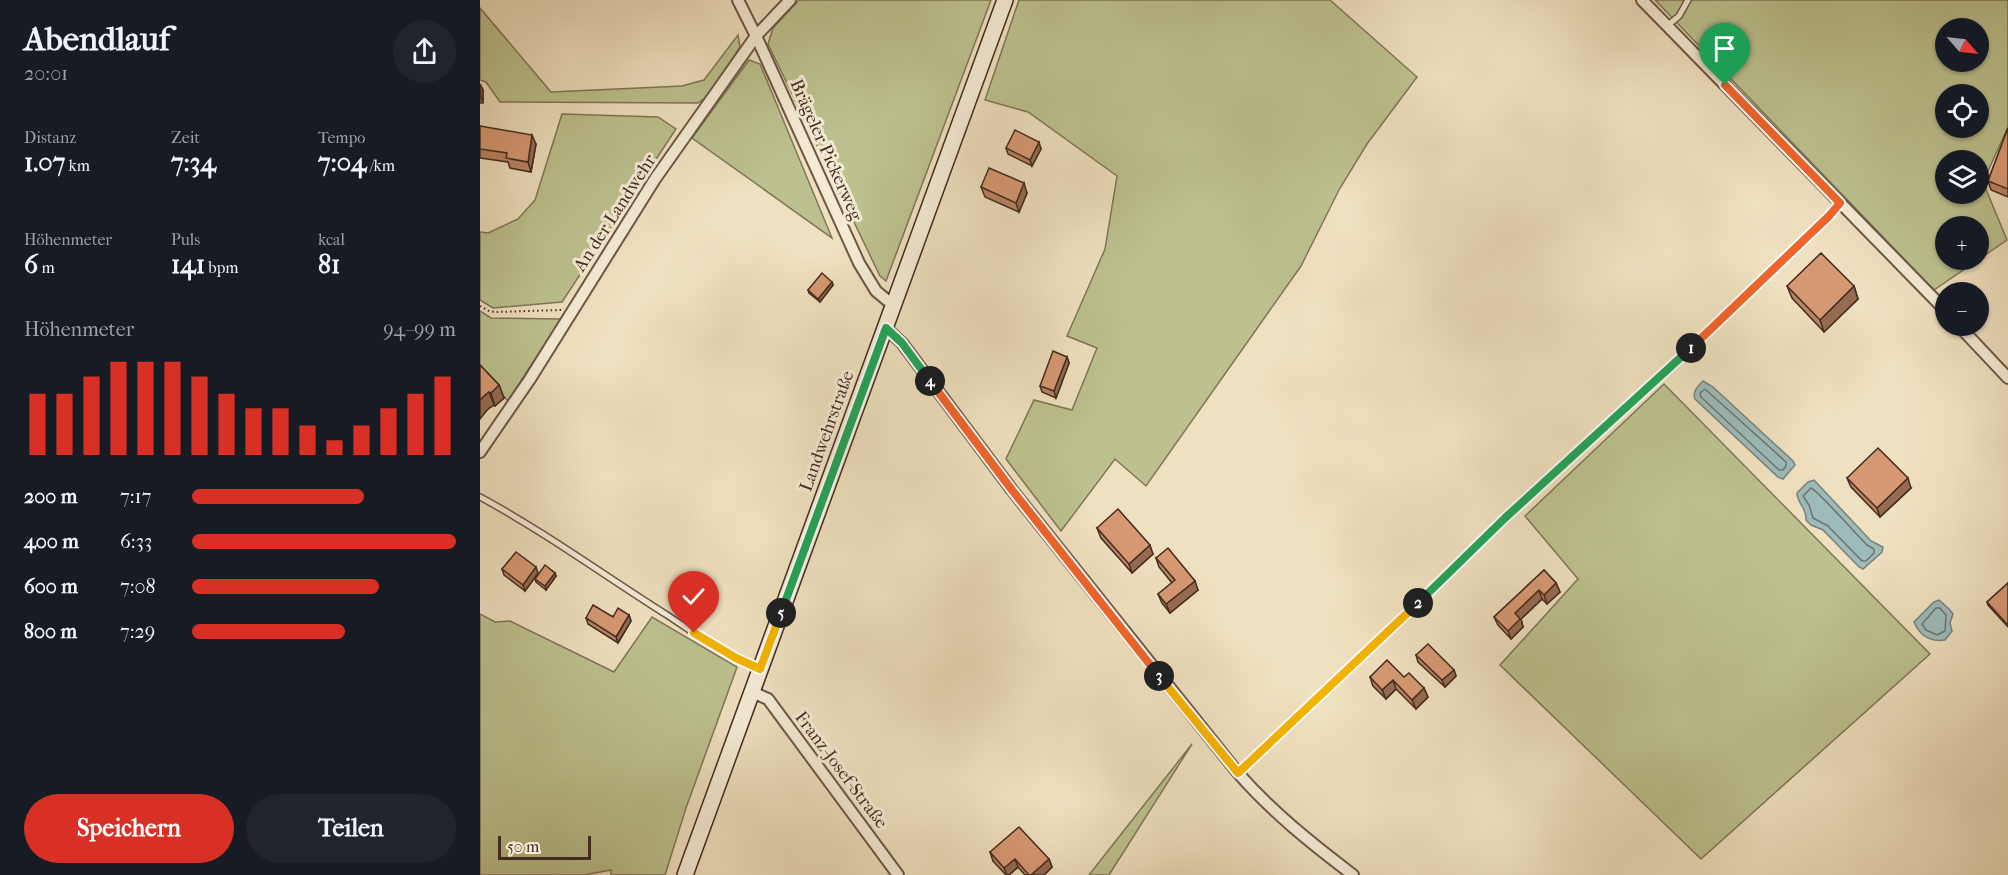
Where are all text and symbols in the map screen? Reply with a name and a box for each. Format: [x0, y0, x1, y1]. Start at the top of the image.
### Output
north arrow [1935, 18, 1989, 72]
map controls [1935, 18, 1989, 336]
text: Abendlauf [24, 20, 170, 59]
button: share [393, 20, 456, 83]
pin [1699, 23, 1750, 85]
icon: arrive [1708, 32, 1741, 65]
text: 20:01 [24, 62, 68, 85]
street label: Brägeler Pickerweg [785, 76, 867, 224]
button: locate [1935, 84, 1989, 138]
text: Distanz [24, 128, 76, 147]
text: Zeit [171, 128, 200, 147]
text: Tempo [318, 128, 365, 147]
text: 1.07 [24, 147, 65, 178]
text: 7:34 [171, 147, 216, 178]
text: 7:04 [318, 147, 366, 178]
street label: An der Landwehr [569, 150, 661, 276]
button: layers [1935, 150, 1989, 204]
text: km [65, 156, 90, 175]
text: /km [366, 156, 395, 175]
button: + [1935, 216, 1989, 270]
text: Höhenmeter [24, 230, 112, 249]
text: Puls [171, 230, 200, 249]
text: kcal [318, 230, 345, 249]
text: 6 [24, 249, 38, 280]
text: 141 [171, 249, 205, 280]
text: 81 [318, 249, 340, 280]
text: m [38, 258, 55, 277]
text: bpm [205, 258, 239, 277]
button: − [1935, 282, 1989, 336]
text: Höhenmeter [24, 318, 134, 341]
text: 94–99 m [383, 318, 456, 341]
pin: 1 [1676, 333, 1706, 363]
text: 1 [1688, 338, 1694, 357]
pin: 4 [915, 366, 945, 396]
street label: Landwehrstraße [795, 368, 859, 494]
text: 4 [925, 371, 935, 390]
text: 200 m [24, 485, 77, 508]
text: 7:17 [120, 485, 151, 508]
text: 400 m [24, 530, 79, 553]
text: 6:33 [120, 530, 152, 553]
pin [668, 571, 719, 633]
text: 600 m [24, 575, 78, 598]
text: 7:08 [120, 575, 156, 598]
icon: check [677, 580, 710, 613]
pin: 2 [1403, 588, 1433, 618]
text: 2 [1414, 593, 1422, 612]
pin: 5 [766, 598, 796, 628]
text: 5 [778, 603, 784, 622]
text: 800 m [24, 620, 77, 643]
text: 7:29 [120, 620, 155, 643]
pin: 3 [1144, 661, 1174, 691]
text: 3 [1156, 666, 1162, 685]
street label: Franz-Josef-Straße [790, 707, 892, 833]
button: Speichern [24, 794, 234, 863]
button: Teilen [246, 794, 456, 863]
scale bar [498, 833, 591, 860]
text: 50 m [507, 837, 539, 856]

